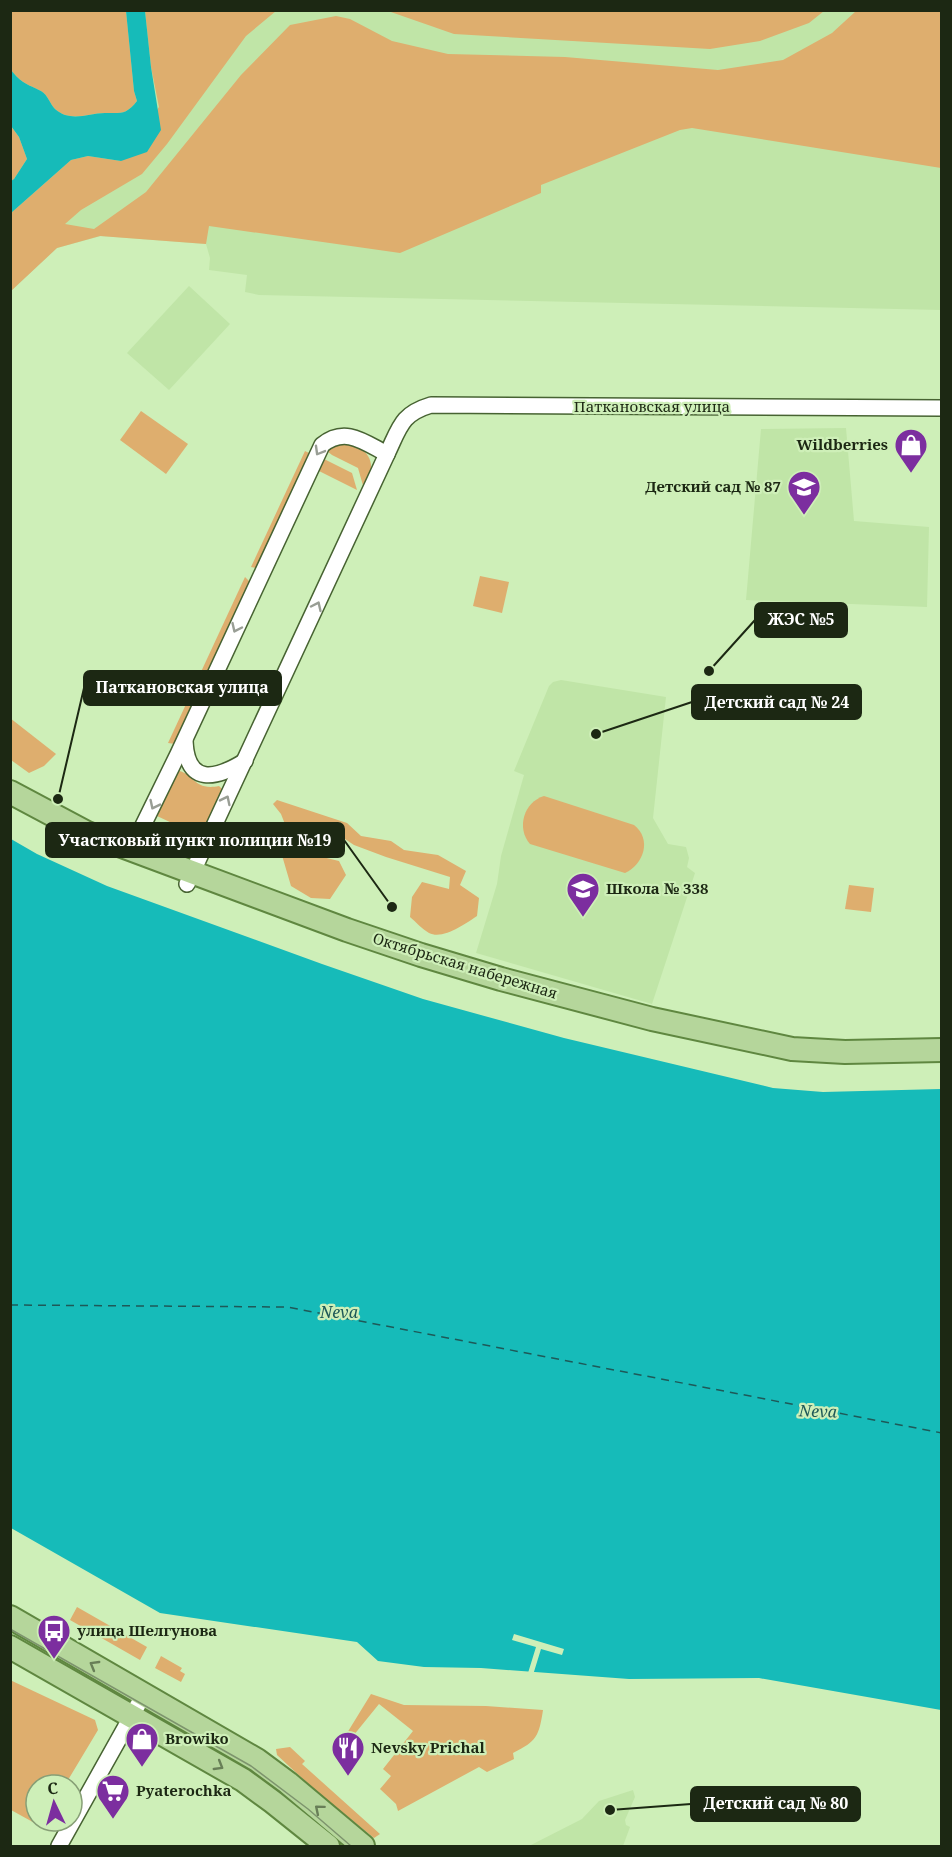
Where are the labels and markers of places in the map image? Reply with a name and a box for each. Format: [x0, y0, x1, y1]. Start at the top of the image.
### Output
shop icon: Wildberries [893, 427, 929, 474]
place label: Wildberries [797, 434, 888, 454]
school or university icon: Детский сад № 87 [786, 469, 822, 516]
place label: Детский сад № 87 [645, 476, 781, 496]
callout: ЖЭС №5 [755, 603, 847, 637]
callout: Паткановская улица [84, 671, 281, 705]
callout: Детский сад № 24 [692, 685, 861, 719]
callout: Участковый пункт полиции №19 [46, 823, 344, 857]
school or university icon: Школа № 338 [565, 871, 601, 918]
place label: Школа № 338 [606, 878, 708, 898]
bus stop icon: улица Шелгунова [36, 1613, 72, 1660]
place label: улица Шелгунова [77, 1620, 217, 1640]
shop icon: Browiko [124, 1721, 160, 1768]
place label: Browiko [165, 1728, 229, 1748]
restaurant icon: Nevsky Prichal [330, 1730, 366, 1777]
place label: Nevsky Prichal [371, 1737, 485, 1757]
supermarket icon: Pyaterochka [95, 1773, 131, 1820]
place label: Pyaterochka [136, 1780, 231, 1800]
callout: Детский сад № 80 [691, 1787, 860, 1821]

